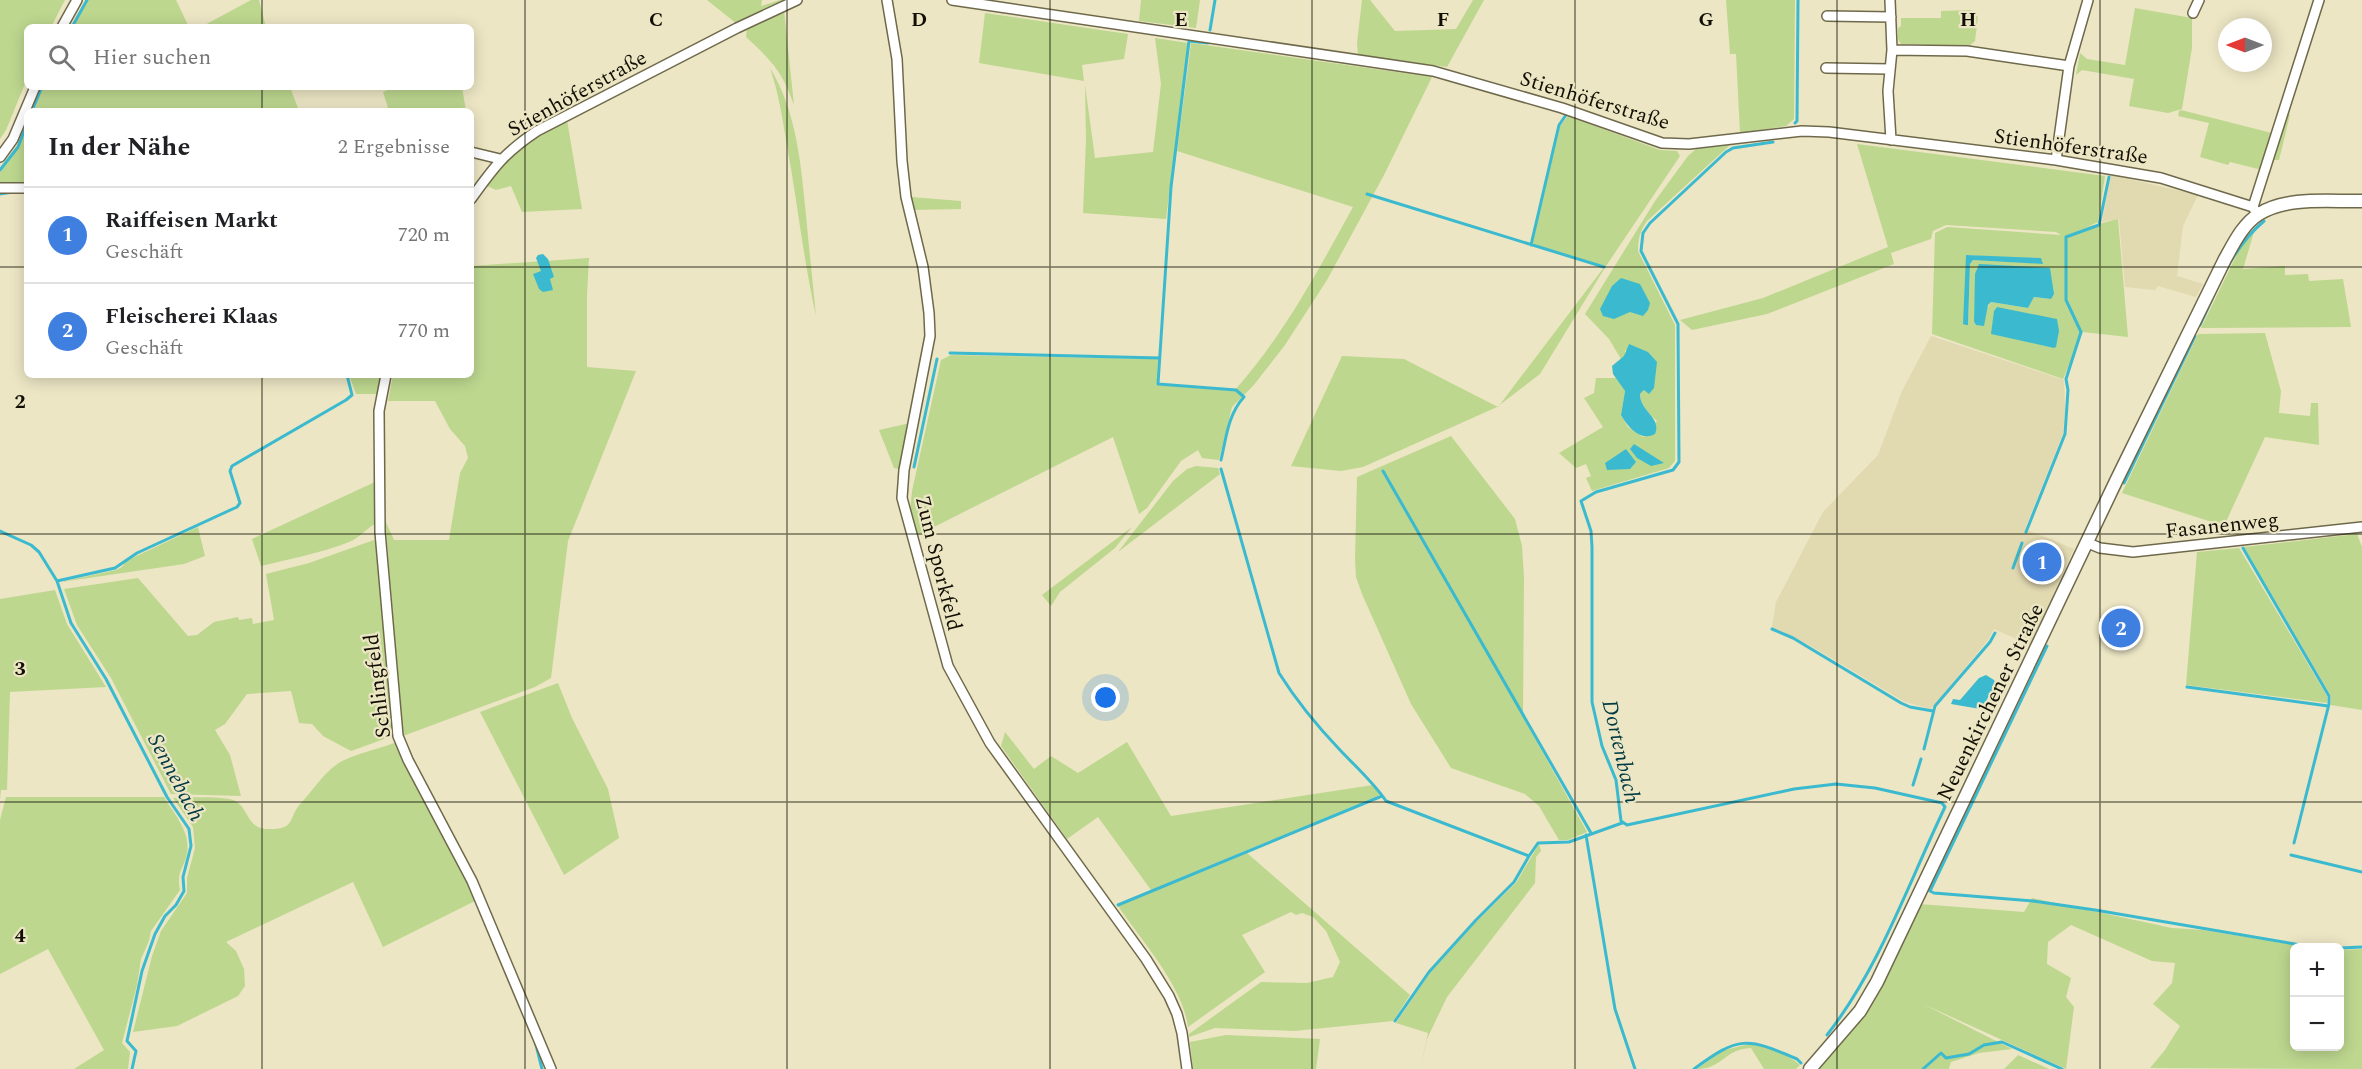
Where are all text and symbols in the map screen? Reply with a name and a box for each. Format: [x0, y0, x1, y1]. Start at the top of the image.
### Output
text: C [649, 5, 663, 35]
text: D [911, 5, 927, 35]
text: E [1174, 5, 1188, 35]
text: F [1437, 5, 1449, 35]
text: G [1698, 5, 1714, 35]
text: H [1960, 5, 1976, 35]
north arrow [2218, 18, 2272, 72]
search box [24, 24, 474, 90]
icon: search [45, 41, 78, 74]
text: Hier suchen [93, 41, 211, 74]
street label: Stienhöferstraße [502, 42, 653, 145]
street label: Stienhöferstraße [1516, 63, 1674, 139]
street label: Stienhöferstraße [1992, 120, 2150, 174]
text: In der Nähe [48, 127, 190, 167]
text: 2 Ergebnisse [338, 132, 450, 162]
text: Raiffeisen Markt [105, 204, 278, 237]
text: 1 [62, 220, 73, 250]
text: 720 m [398, 220, 450, 250]
text: Geschäft [105, 237, 183, 267]
text: Fleischerei Klaas [105, 300, 278, 333]
text: 2 [62, 316, 73, 346]
text: 770 m [398, 316, 450, 346]
text: Geschäft [105, 333, 183, 363]
text: 2 [14, 387, 26, 417]
street label: Zum Sporkfeld [906, 492, 970, 634]
street label: Fasanenweg [2164, 504, 2280, 548]
pin: 1 [2022, 540, 2062, 584]
street label: Neuenkirchener Straße [1929, 598, 2053, 807]
pin: 2 [2102, 606, 2140, 650]
street label: Schlingfeld [356, 632, 400, 740]
text: 3 [14, 654, 26, 684]
your location [1091, 683, 1120, 712]
water label: Dortenbach [1593, 696, 1648, 806]
water label: Sennebach [139, 728, 213, 828]
text: 4 [14, 921, 26, 951]
map controls [2290, 943, 2344, 1051]
button: + [2290, 943, 2344, 997]
button: − [2290, 997, 2344, 1051]

